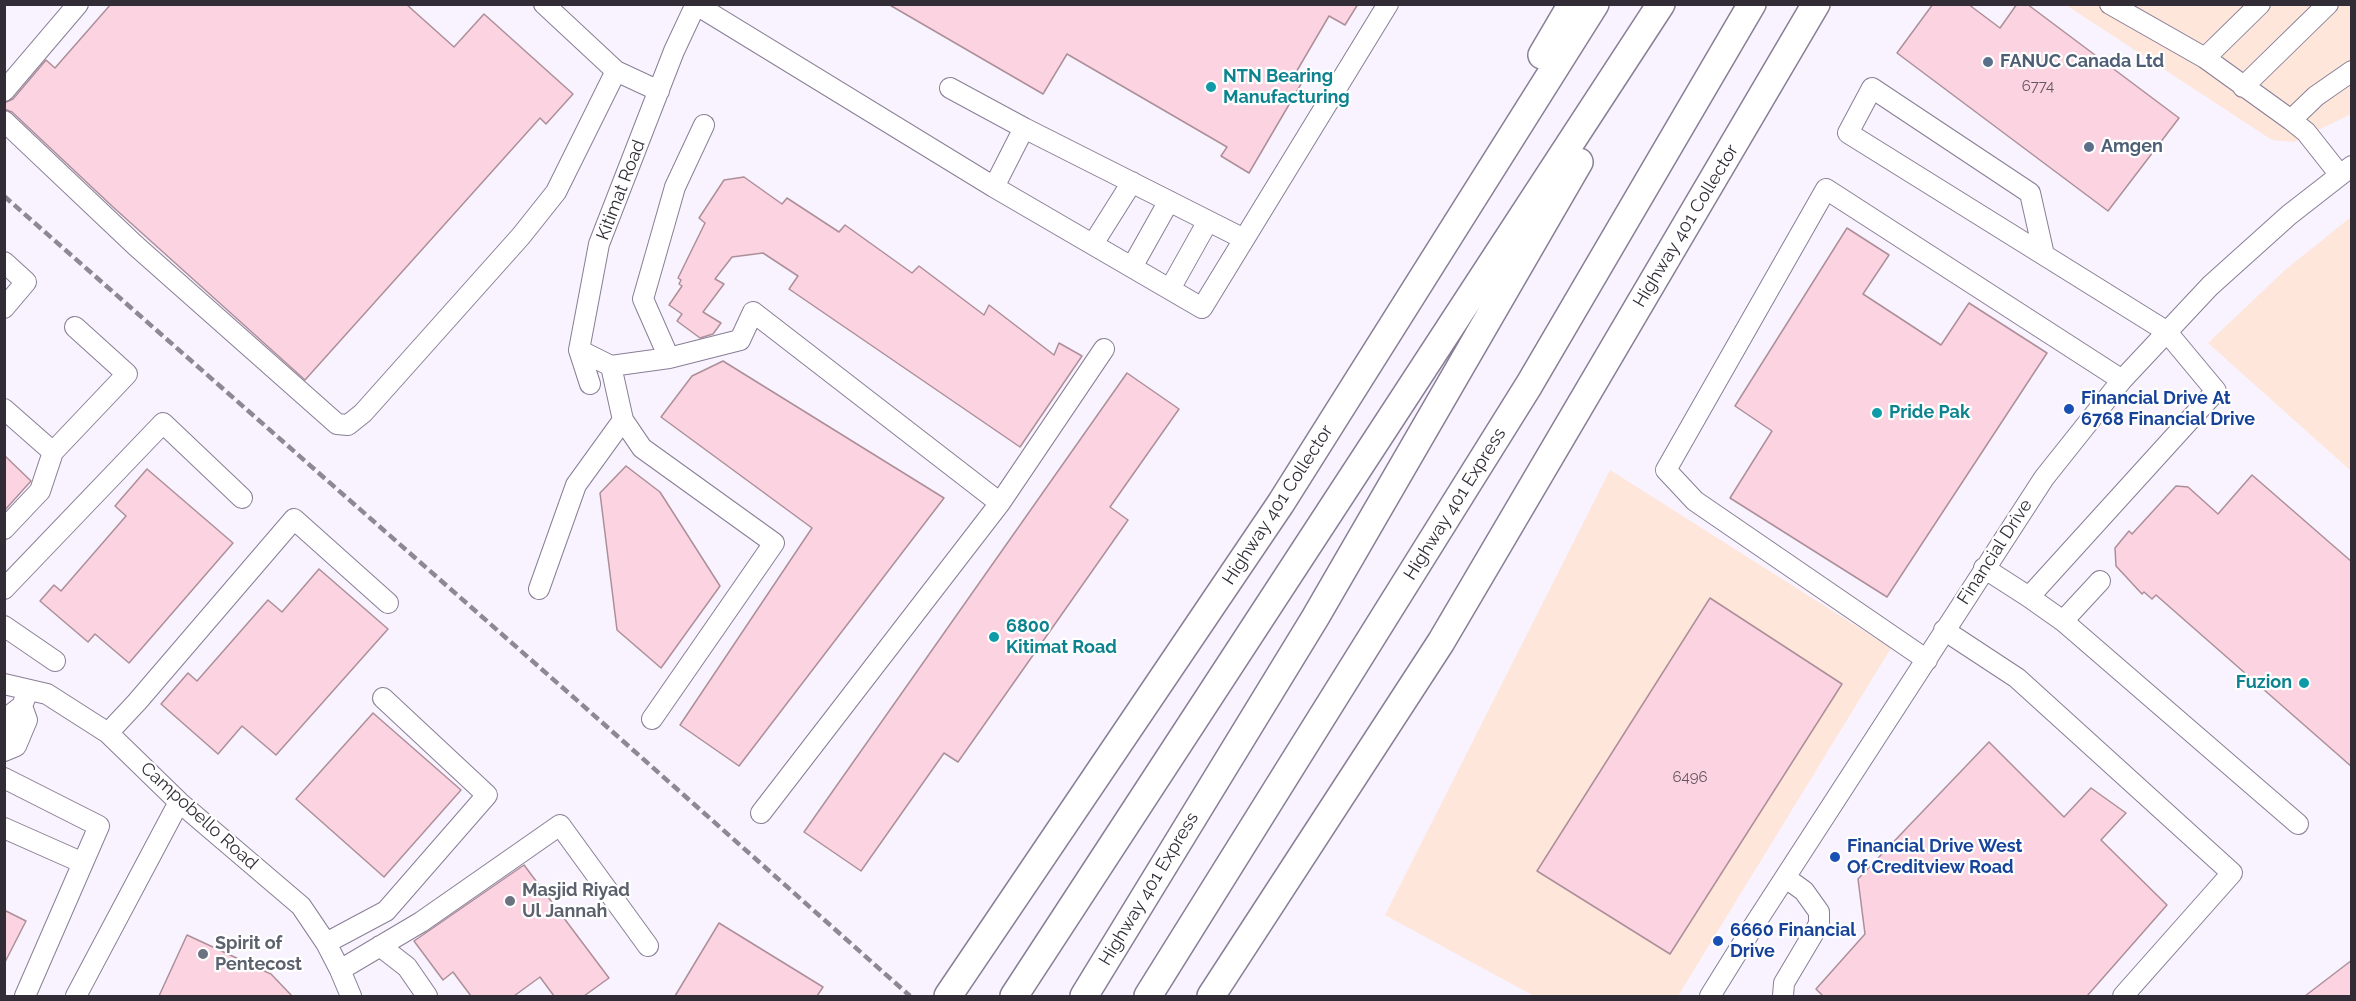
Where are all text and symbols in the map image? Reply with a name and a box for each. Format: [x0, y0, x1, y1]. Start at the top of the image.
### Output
place label: FANUC Canada Ltd [2000, 51, 2164, 73]
marker: FANUC Canada Ltd [1981, 55, 1995, 69]
place label: NTN Bearing Manufacturing [1223, 66, 1350, 109]
house number: 6774 [2022, 77, 2054, 95]
marker: NTN Bearing Manufacturing [1204, 80, 1218, 94]
place label: Amgen [2101, 136, 2163, 158]
street label: Kitimat Road [592, 137, 650, 243]
marker: Amgen [2082, 140, 2096, 154]
street label: Highway 401 Collector [1629, 141, 1743, 311]
place label: Financial Drive At 6768 Financial Drive [2081, 388, 2255, 430]
place label: Pride Pak [1889, 402, 1970, 424]
marker: Financial Drive At 6768 Financial Drive [2062, 402, 2076, 416]
marker: Pride Pak [1870, 406, 1884, 420]
street label: Highway 401 Collector [1218, 421, 1338, 589]
street label: Highway 401 Express [1399, 424, 1511, 584]
street label: Financial Drive [1953, 495, 2037, 609]
place label: 6800 Kitimat Road [1006, 616, 1117, 658]
marker: 6800 Kitimat Road [987, 630, 1001, 644]
place label: Fuzion [2236, 672, 2292, 694]
marker: Fuzion [2297, 676, 2311, 690]
street label: Campobello Road [136, 758, 262, 874]
house number: 6496 [1672, 768, 1708, 786]
street label: Highway 401 Express [1095, 808, 1203, 970]
place label: Financial Drive West Of Creditview Road [1847, 836, 2022, 878]
marker: Financial Drive West Of Creditview Road [1828, 850, 1842, 864]
place label: Masjid Riyad Ul Jannah [522, 880, 630, 922]
marker: Masjid Riyad Ul Jannah [503, 894, 517, 908]
place label: 6660 Financial Drive [1730, 920, 1856, 962]
place label: Spirit of Pentecost [215, 933, 302, 976]
marker: 6660 Financial Drive [1711, 934, 1725, 948]
marker: Spirit of Pentecost [196, 947, 210, 961]

